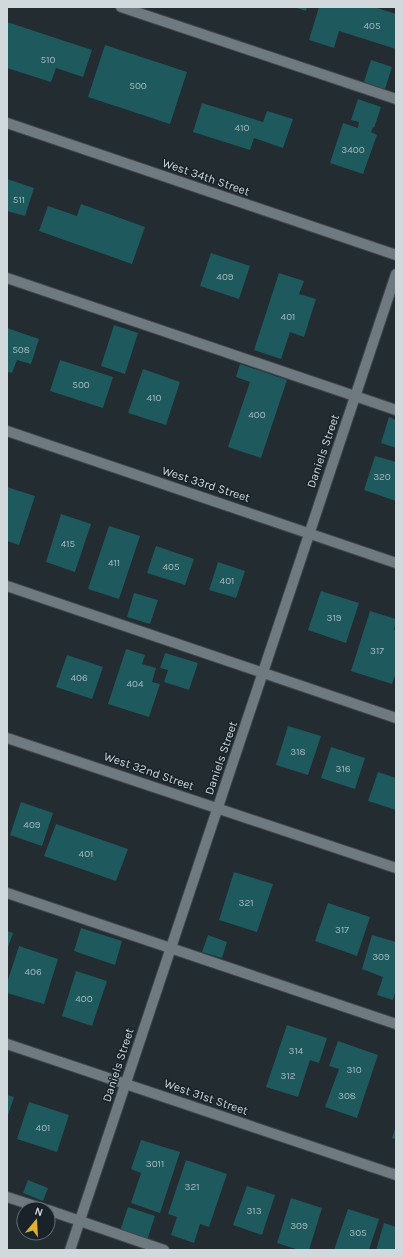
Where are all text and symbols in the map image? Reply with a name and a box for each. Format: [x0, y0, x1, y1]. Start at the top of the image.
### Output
house number: 405 [363, 20, 381, 32]
house number: 510 [41, 54, 56, 66]
house number: 500 [129, 80, 147, 92]
house number: 410 [235, 122, 249, 134]
house number: 3400 [341, 144, 365, 156]
street label: West 34th Street [160, 155, 252, 199]
house number: 511 [13, 194, 25, 206]
house number: 409 [216, 271, 234, 283]
house number: 401 [281, 311, 295, 323]
house number: 508 [12, 344, 30, 356]
house number: 500 [72, 379, 90, 391]
house number: 410 [147, 392, 161, 404]
house number: 400 [248, 409, 266, 421]
street label: Daniels Street [304, 412, 342, 490]
street label: West 33rd Street [160, 463, 252, 505]
house number: 320 [373, 471, 391, 483]
house number: 415 [61, 538, 76, 550]
house number: 411 [108, 557, 120, 569]
house number: 405 [162, 561, 180, 573]
house number: 401 [220, 575, 234, 587]
house number: 319 [326, 612, 342, 624]
house number: 317 [370, 645, 384, 657]
house number: 406 [70, 672, 88, 684]
house number: 404 [126, 678, 144, 690]
street label: Daniels Street [202, 719, 240, 797]
house number: 318 [290, 746, 306, 758]
street label: West 32nd Street [102, 749, 196, 793]
house number: 316 [336, 763, 351, 775]
house number: 409 [23, 819, 41, 831]
house number: 401 [79, 848, 93, 860]
house number: 321 [238, 897, 254, 909]
house number: 317 [335, 924, 349, 936]
house number: 309 [372, 951, 390, 963]
house number: 406 [24, 966, 42, 978]
house number: 400 [75, 993, 93, 1005]
street label: Daniels Street [99, 1026, 137, 1104]
house number: 314 [289, 1045, 304, 1057]
house number: 310 [346, 1064, 362, 1076]
house number: 312 [280, 1070, 296, 1082]
street label: West 31st Street [162, 1076, 250, 1118]
house number: 308 [338, 1090, 356, 1102]
house number: 401 [36, 1122, 50, 1134]
house number: 3011 [146, 1158, 164, 1170]
house number: 321 [184, 1181, 200, 1193]
north arrow [16, 1201, 56, 1241]
text: N [33, 1205, 45, 1219]
house number: 313 [246, 1205, 262, 1217]
house number: 309 [290, 1220, 308, 1232]
house number: 305 [349, 1227, 367, 1239]

